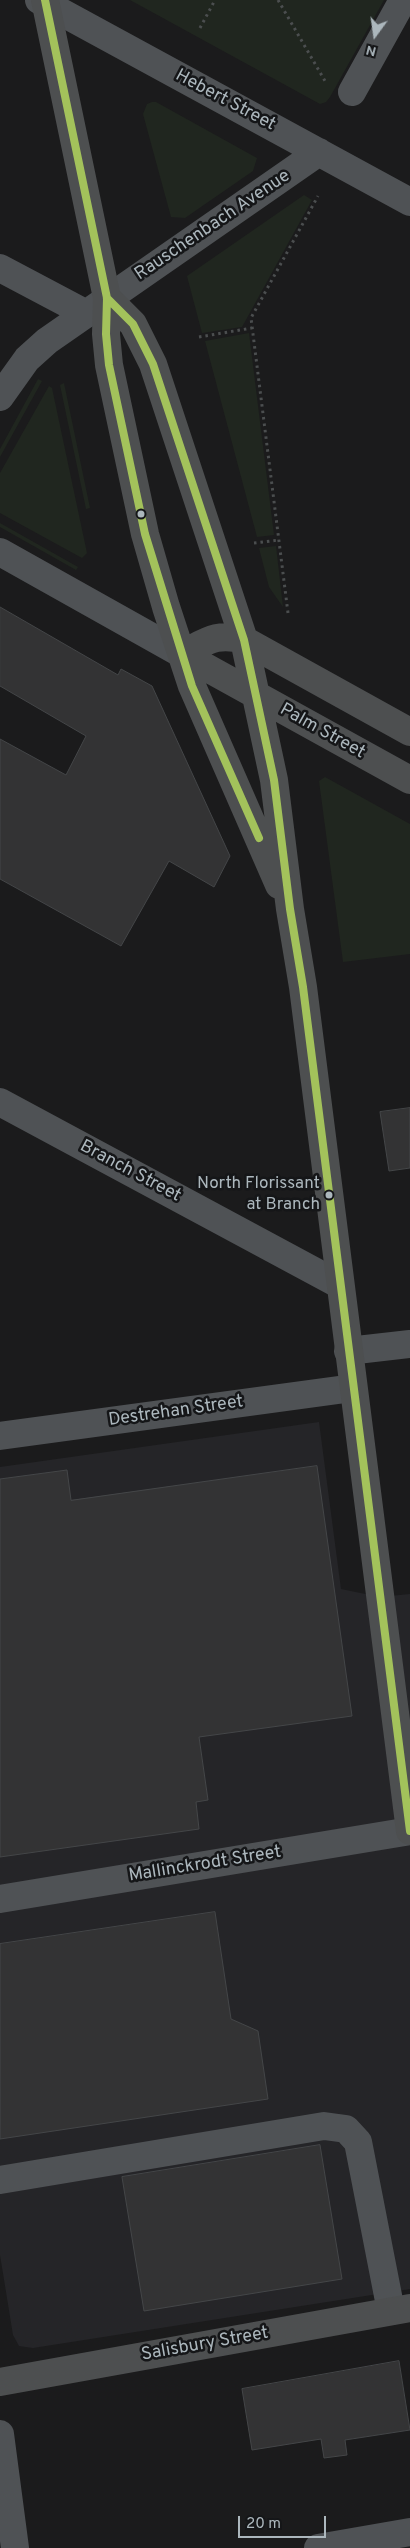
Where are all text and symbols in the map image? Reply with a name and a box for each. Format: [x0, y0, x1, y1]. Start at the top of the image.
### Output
north arrow [350, 10, 400, 60]
text: N [364, 41, 378, 60]
street label: Hebert Street [171, 66, 279, 136]
street label: Rauschenbach Avenue [131, 166, 295, 286]
unlabelled marker [136, 509, 146, 519]
street label: Palm Street [276, 700, 368, 764]
street label: Branch Street [76, 1136, 184, 1208]
place label: North Florissant at Branch [197, 1175, 320, 1215]
marker: North Florissant at Branch [324, 1190, 334, 1200]
street label: Destrehan Street [107, 1392, 245, 1432]
street label: Mallinckrodt Street [127, 1842, 283, 1888]
street label: Salisbury Street [140, 2323, 270, 2367]
scale bar [240, 2506, 328, 2538]
text: 20 m [246, 2515, 281, 2534]

